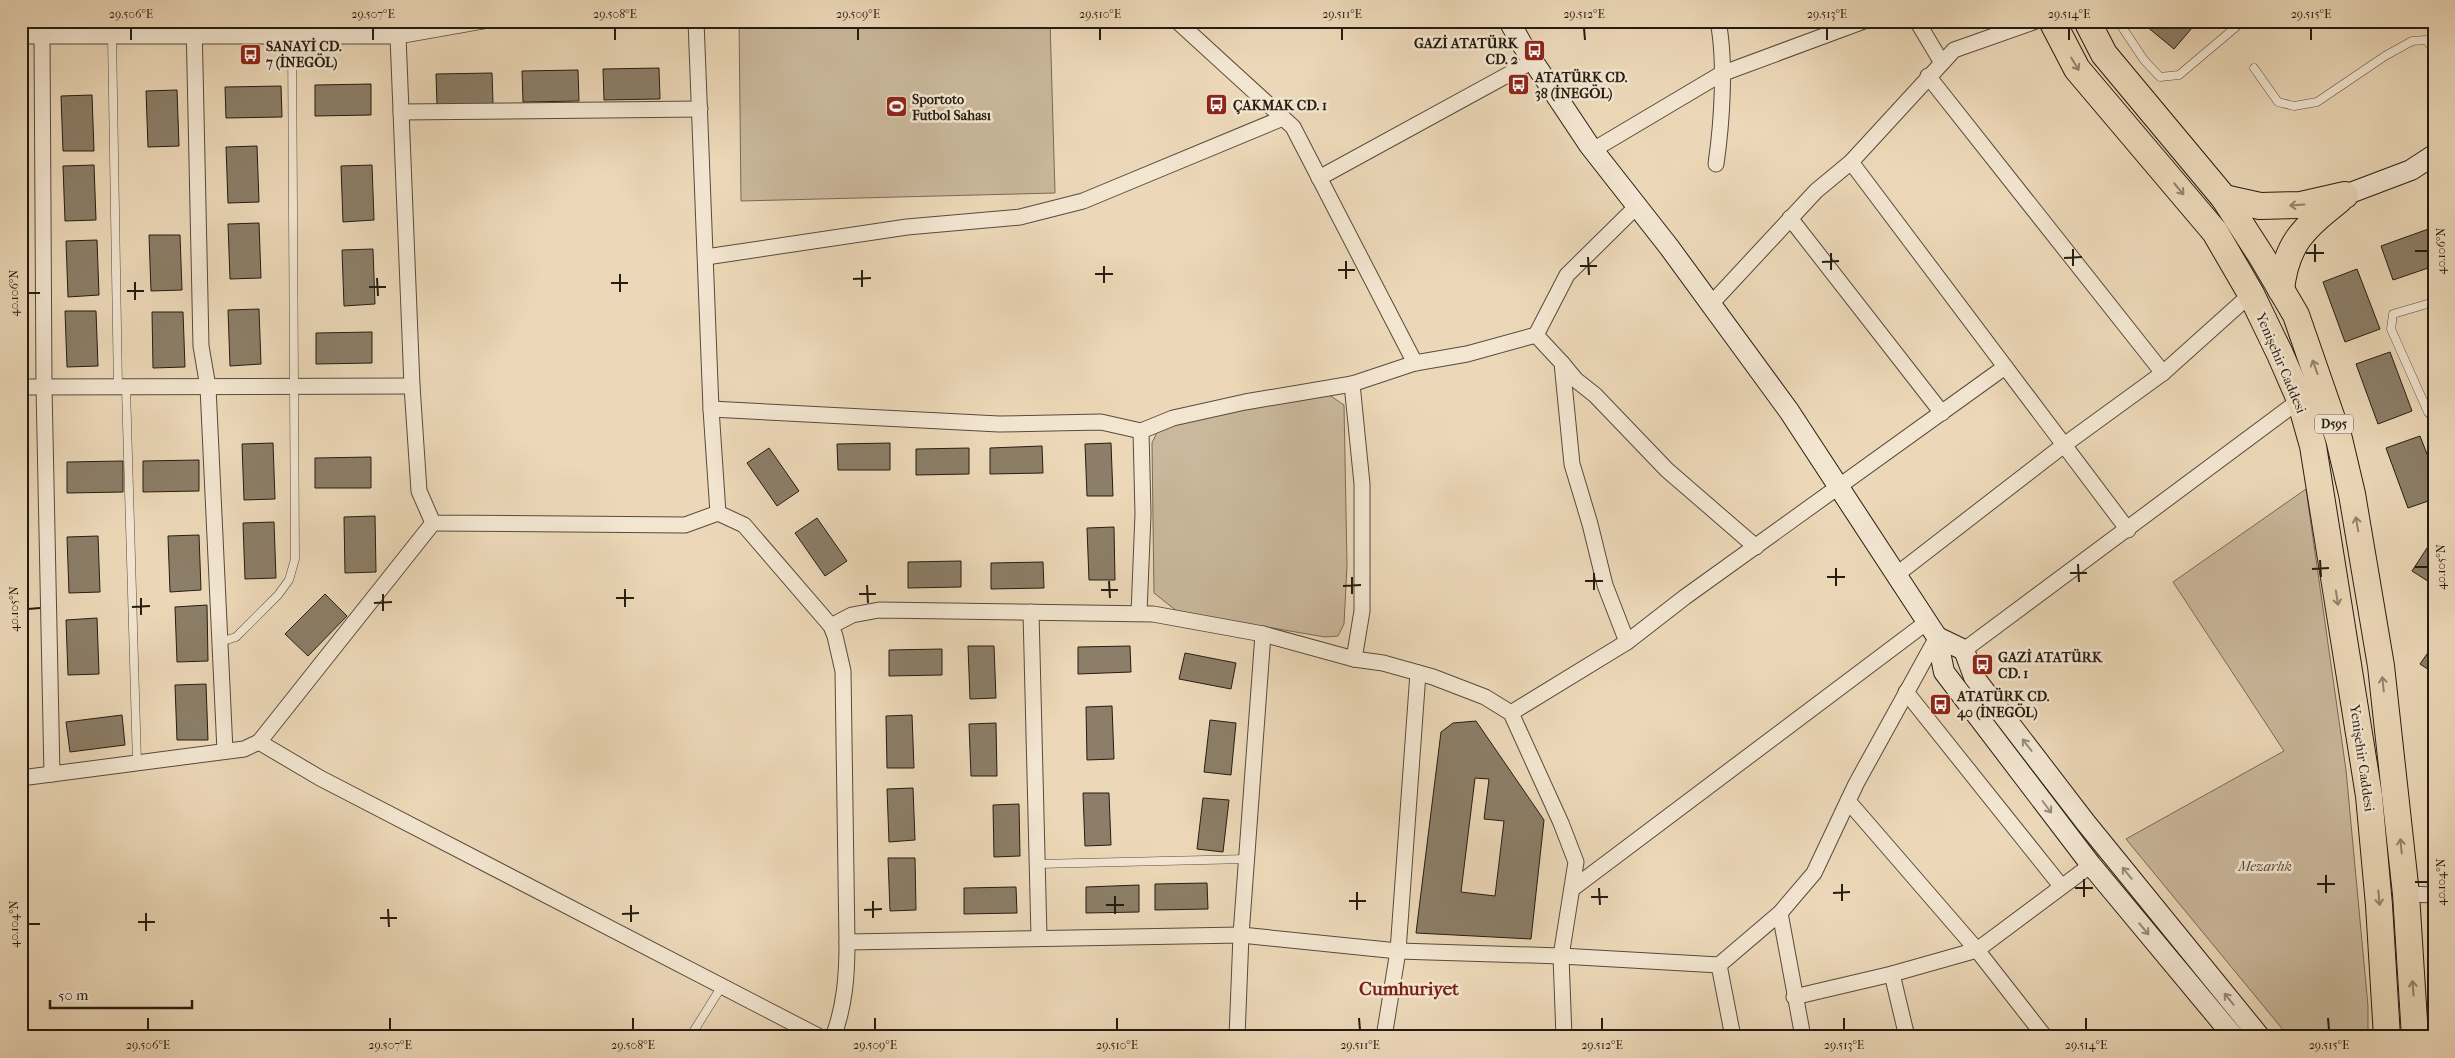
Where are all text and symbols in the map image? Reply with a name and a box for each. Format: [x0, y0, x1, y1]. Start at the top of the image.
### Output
text: 29.506°E [109, 7, 153, 21]
text: 29.507°E [351, 7, 395, 21]
text: 29.508°E [593, 7, 637, 21]
text: 29.509°E [836, 7, 880, 21]
text: 29.510°E [1079, 7, 1121, 21]
text: 29.511°E [1322, 7, 1362, 21]
text: 29.512°E [1563, 7, 1605, 21]
text: 29.513°E [1807, 7, 1847, 21]
text: 29.514°E [2048, 7, 2090, 21]
text: 29.515°E [2291, 7, 2331, 21]
place label: GAZİ ATATÜRK CD. 2 [1414, 34, 1519, 68]
place label: SANAYİ CD. 7 (İNEGÖL) [265, 37, 342, 71]
bus stop icon: GAZİ ATATÜRK CD. 2 [1522, 39, 1546, 63]
bus stop icon: SANAYİ CD. 7 (İNEGÖL) [238, 42, 262, 66]
one-way arrow [2070, 57, 2080, 71]
place label: ATATÜRK CD. 38 (İNEGÖL) [1534, 68, 1628, 102]
bus stop icon: ATATÜRK CD. 38 (İNEGÖL) [1507, 73, 1531, 97]
place label: Sportoto Futbol Sahası [911, 91, 992, 124]
bus stop icon: ÇAKMAK CD. 1 [1205, 93, 1229, 117]
sports icon: Sportoto Futbol Sahası [884, 95, 908, 119]
place label: ÇAKMAK CD. 1 [1233, 97, 1327, 115]
one-way arrow [2173, 182, 2184, 195]
one-way arrow [2290, 200, 2306, 210]
text: 40.106°N [2434, 228, 2448, 274]
text: 40.106°N [7, 270, 21, 316]
street label: Yenişehir Caddesi [2252, 309, 2310, 416]
one-way arrow [2310, 360, 2319, 376]
road number: D595 [2315, 414, 2353, 434]
one-way arrow [2352, 516, 2362, 532]
text: 40.105°N [2434, 544, 2448, 590]
text: 40.105°N [7, 586, 21, 632]
one-way arrow [2332, 590, 2342, 606]
place label: GAZİ ATATÜRK CD. 1 [1998, 648, 2103, 682]
bus stop icon: GAZİ ATATÜRK CD. 1 [1970, 653, 1994, 677]
one-way arrow [2378, 677, 2388, 693]
place label: ATATÜRK CD. 40 (İNEGÖL) [1956, 687, 2050, 721]
bus stop icon: ATATÜRK CD. 40 (İNEGÖL) [1929, 692, 1953, 716]
street label: Yenişehir Caddesi [2346, 702, 2378, 813]
one-way arrow [2021, 739, 2032, 752]
one-way arrow [2041, 801, 2052, 814]
one-way arrow [2396, 838, 2406, 854]
park label: Mezarlık [2237, 858, 2292, 875]
text: 40.104°N [2434, 858, 2448, 906]
one-way arrow [2121, 867, 2132, 880]
one-way arrow [2374, 889, 2383, 905]
text: 40.104°N [7, 900, 21, 948]
one-way arrow [2139, 922, 2150, 935]
scale bar [50, 978, 192, 1010]
district label: Cumhuriyet [1359, 978, 1459, 1000]
one-way arrow [2408, 980, 2418, 996]
text: 50 m [58, 986, 89, 1004]
one-way arrow [2224, 993, 2235, 1006]
text: 29.506°E [126, 1038, 170, 1052]
text: 29.507°E [368, 1038, 412, 1052]
text: 29.508°E [611, 1038, 655, 1052]
text: 29.509°E [853, 1038, 897, 1052]
text: 29.510°E [1096, 1038, 1138, 1052]
text: 29.511°E [1340, 1038, 1380, 1052]
text: 29.512°E [1581, 1038, 1623, 1052]
text: 29.513°E [1824, 1038, 1864, 1052]
text: 29.514°E [2065, 1038, 2107, 1052]
text: 29.515°E [2309, 1038, 2349, 1052]

